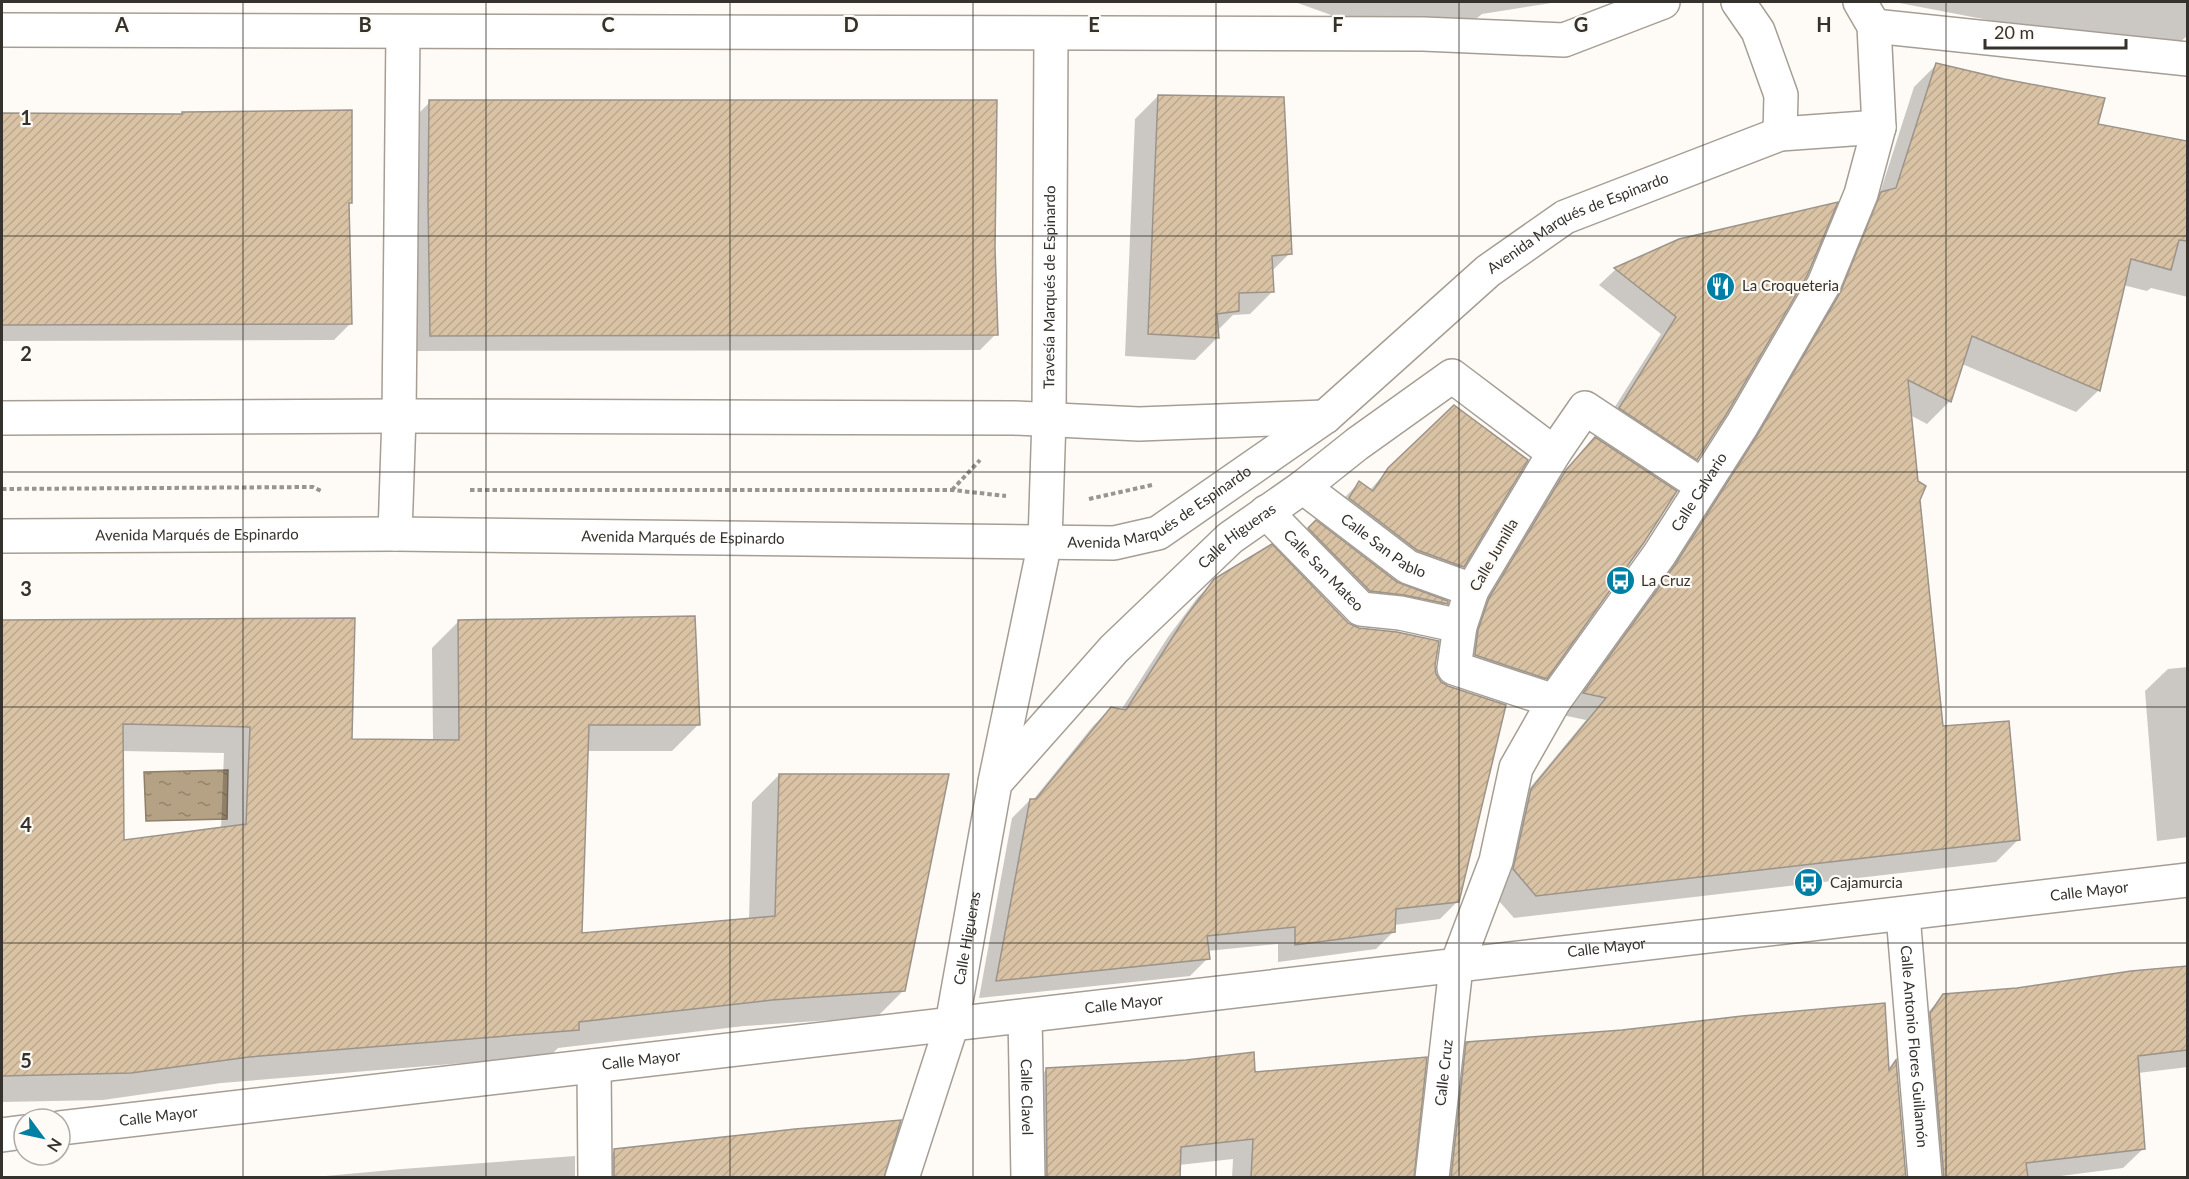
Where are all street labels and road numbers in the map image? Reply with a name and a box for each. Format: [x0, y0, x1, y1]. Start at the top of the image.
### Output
street label: Avenida Marqués de Espinardo [1483, 168, 1671, 277]
street label: Travesía Marqués de Espinardo [1039, 186, 1058, 389]
street label: Calle Calvario [1667, 449, 1730, 534]
street label: Avenida Marqués de Espinardo [1067, 461, 1254, 551]
street label: Calle Higueras [1194, 499, 1279, 572]
street label: Calle San Pablo [1338, 509, 1429, 581]
street label: Calle Jumilla [1465, 515, 1521, 594]
street label: Avenida Marqués de Espinardo [95, 524, 299, 544]
street label: Calle San Mateo [1280, 525, 1368, 614]
street label: Avenida Marqués de Espinardo [581, 526, 785, 547]
street label: Calle Mayor [2049, 877, 2130, 904]
street label: Calle Higueras [949, 890, 983, 986]
street label: Calle Mayor [1566, 933, 1647, 960]
street label: Calle Antonio Flores Guillamón [1898, 945, 1932, 1148]
street label: Calle Mayor [1083, 989, 1164, 1017]
street label: Calle Cruz [1430, 1038, 1456, 1107]
street label: Calle Mayor [601, 1046, 682, 1073]
street label: Calle Clavel [1018, 1059, 1037, 1135]
street label: Calle Mayor [118, 1102, 199, 1129]

